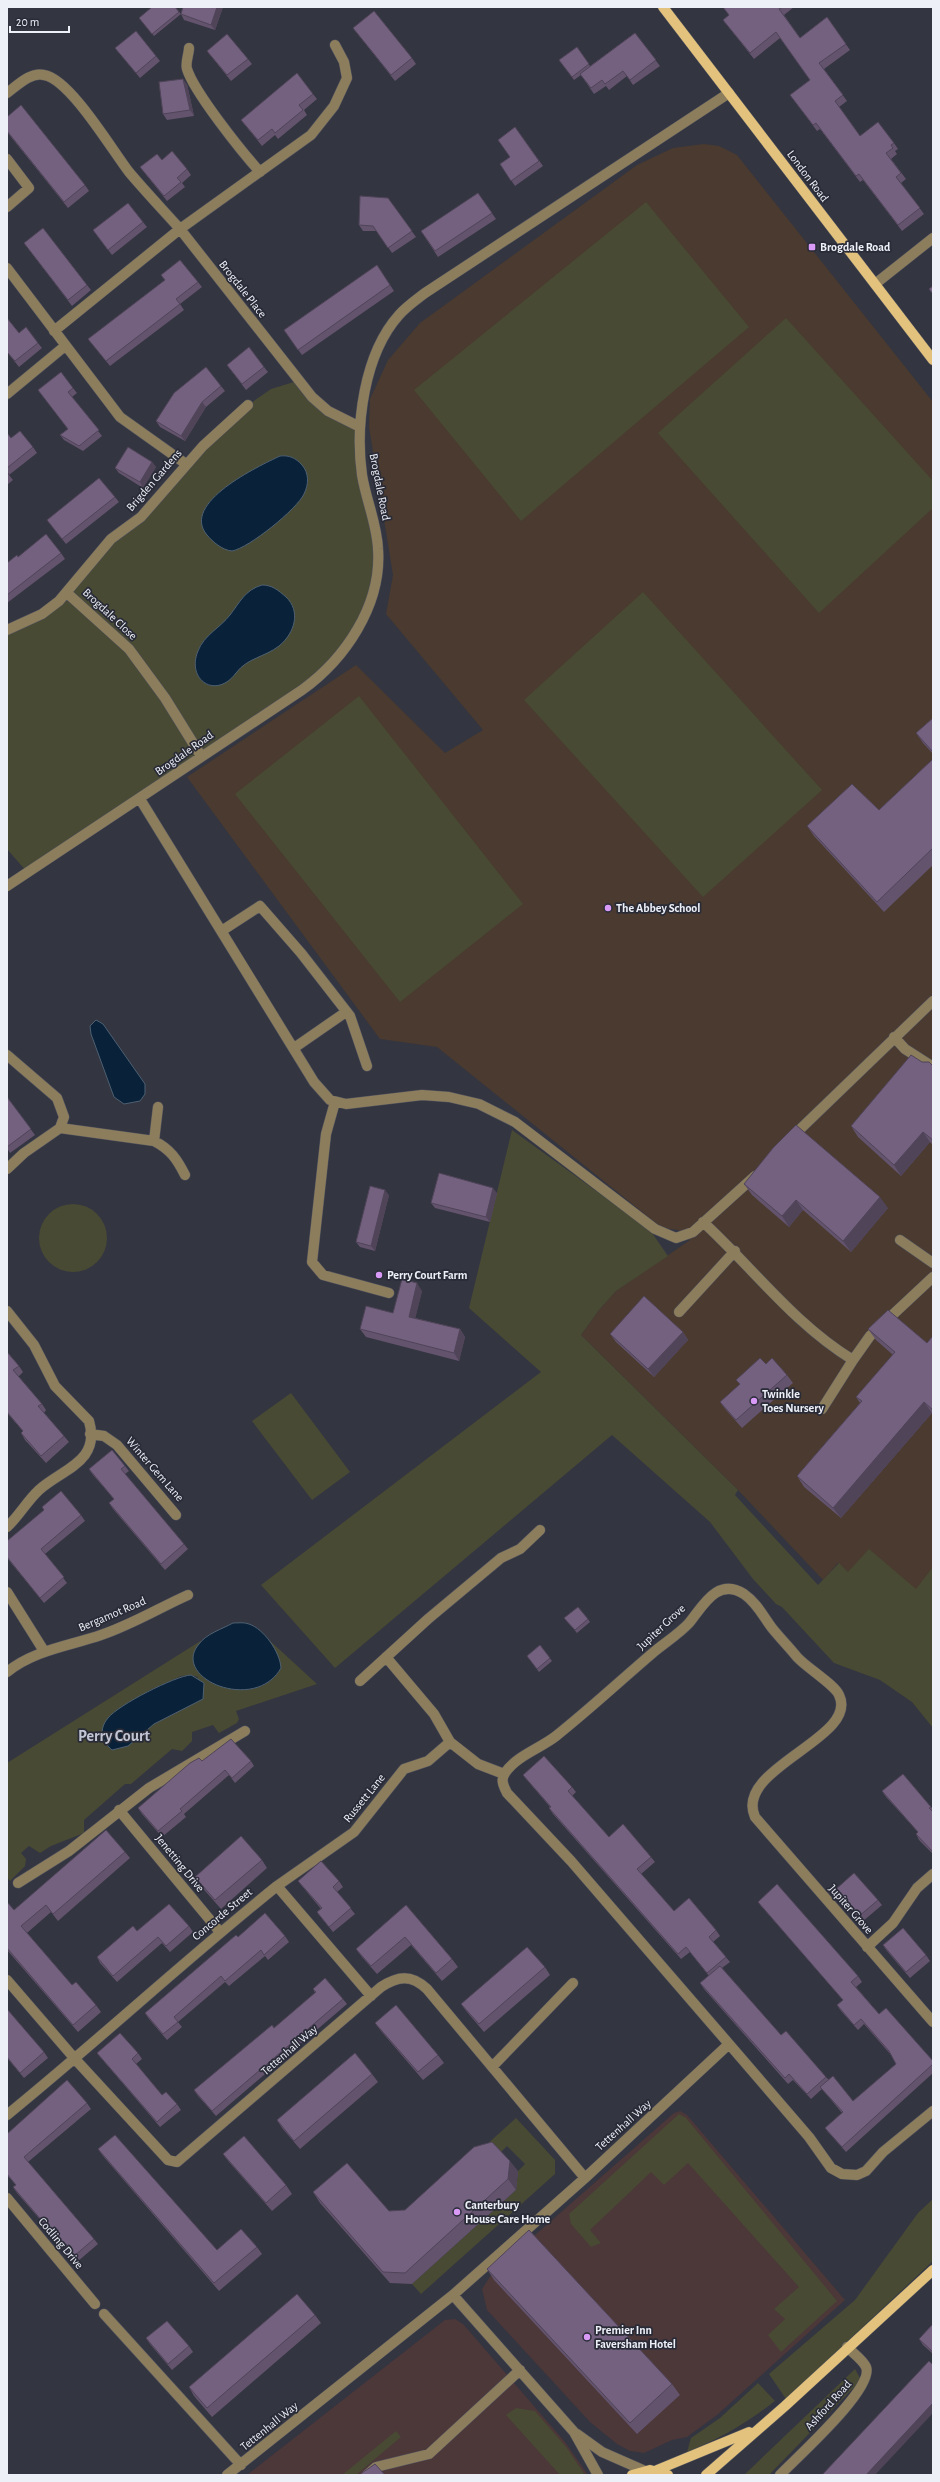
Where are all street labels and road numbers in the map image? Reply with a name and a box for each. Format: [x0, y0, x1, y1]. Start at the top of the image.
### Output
street label: London Road [785, 148, 831, 204]
street label: Brogdale Place [217, 258, 269, 320]
street label: Brigden Gardens [124, 447, 184, 513]
street label: Brogdale Road [368, 452, 392, 522]
street label: Brogdale Close [81, 586, 139, 642]
street label: Brogdale Road [153, 729, 215, 777]
street label: Winter Gem Lane [124, 1434, 186, 1504]
street label: Bergamot Road [77, 1594, 147, 1634]
street label: Jupiter Grove [635, 1602, 687, 1652]
street label: Russett Lane [341, 1771, 387, 1825]
street label: Jenetting Drive [153, 1832, 207, 1894]
street label: Jupiter Grove [827, 1882, 875, 1936]
street label: Concorde Street [190, 1885, 254, 1942]
street label: Tettenhall Way [259, 2022, 320, 2078]
street label: Tettenhall Way [593, 2097, 654, 2154]
street label: Codling Drive [36, 2215, 86, 2271]
street label: Ashford Road [803, 2378, 853, 2432]
street label: Tettenhall Way [238, 2399, 301, 2454]

